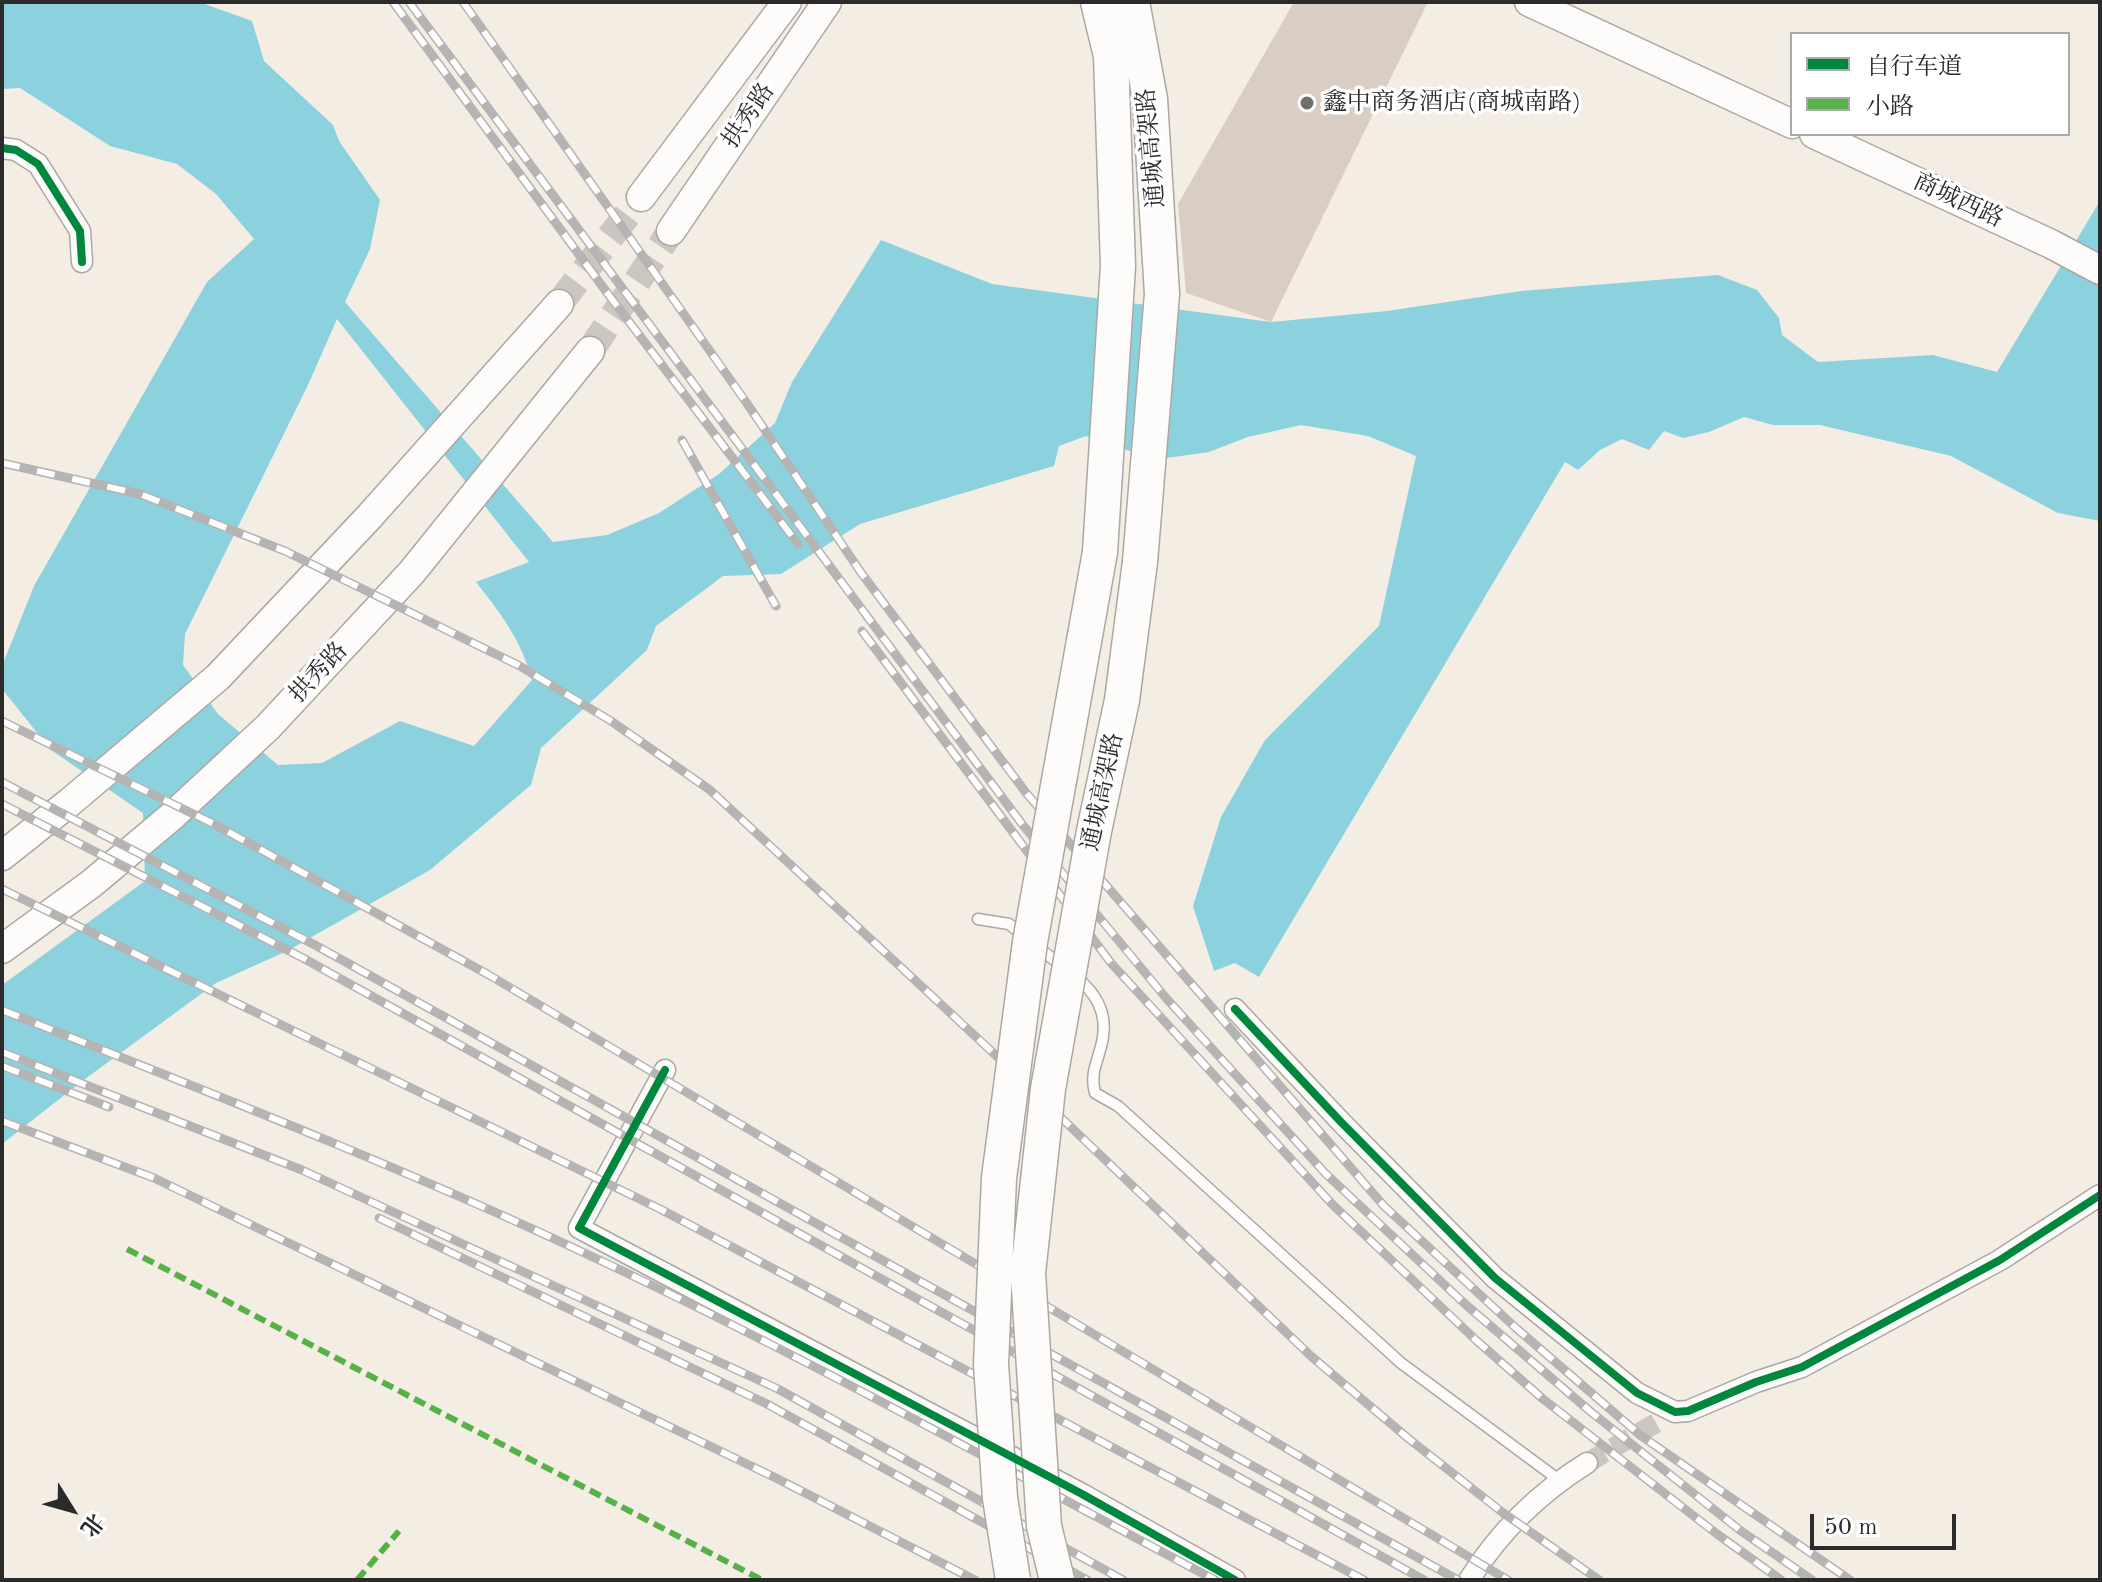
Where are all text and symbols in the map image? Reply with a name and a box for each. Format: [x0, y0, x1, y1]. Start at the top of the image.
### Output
legend [1790, 32, 2070, 136]
text: 自行车道 [1866, 56, 1962, 80]
street label: 拱秀路 [717, 78, 781, 154]
street label: 通城高架路 [1132, 87, 1172, 209]
place label: 鑫中商务酒店(商城南路) [1323, 89, 1581, 117]
marker: 鑫中商务酒店(商城南路) [1298, 94, 1316, 112]
text: 小路 [1866, 96, 1914, 120]
street label: 商城西路 [1908, 168, 2008, 234]
street label: 拱秀路 [284, 637, 354, 709]
street label: 通城高架路 [1076, 730, 1130, 854]
north arrow [32, 1470, 112, 1550]
scale bar [1814, 1498, 1960, 1548]
text: 北 [76, 1509, 107, 1540]
text: 50 m [1824, 1516, 1878, 1540]

